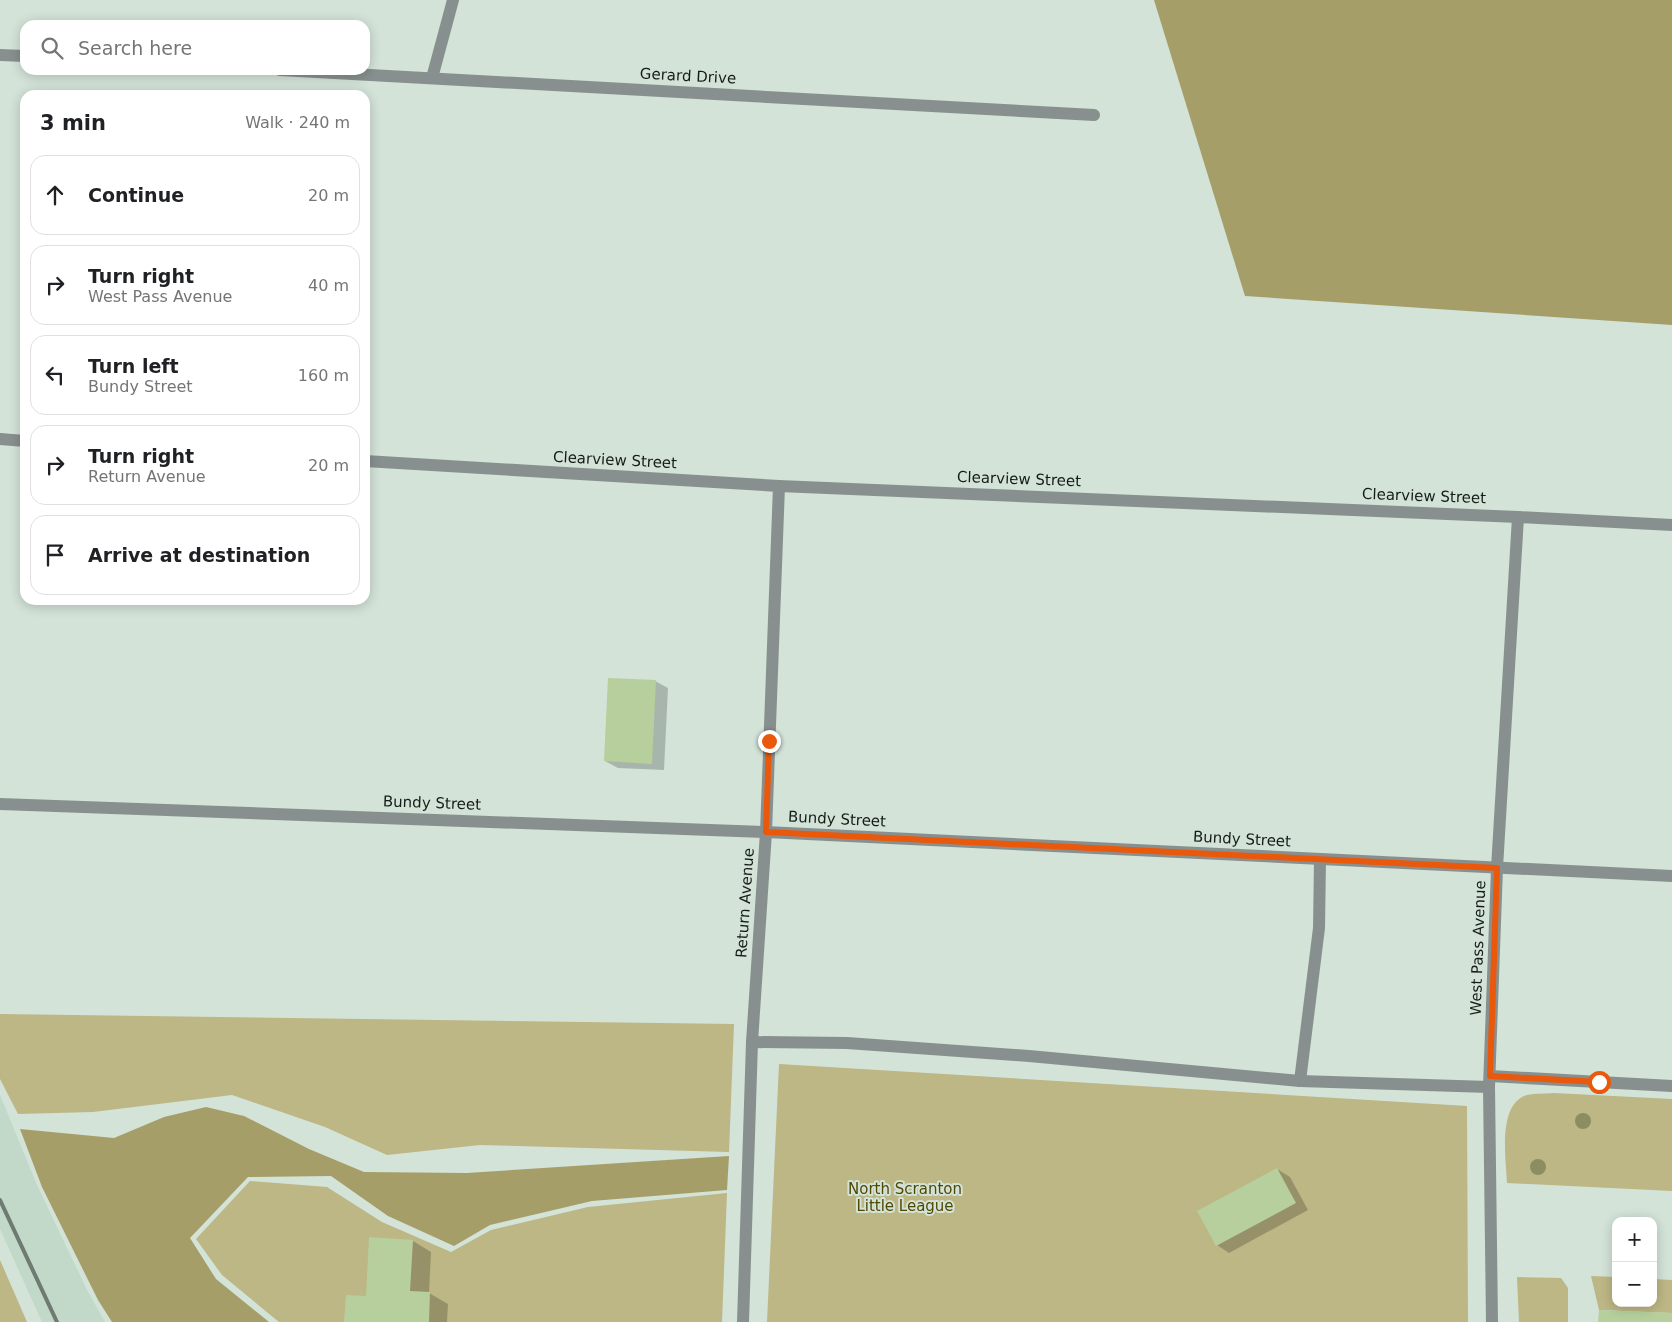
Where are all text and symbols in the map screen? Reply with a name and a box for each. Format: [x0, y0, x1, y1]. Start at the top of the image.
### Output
search box [20, 20, 370, 75]
icon: search [38, 34, 66, 62]
text: Search here [78, 37, 192, 59]
street label: Gerard Drive [639, 64, 737, 88]
text: 3 min [40, 111, 106, 135]
text: Walk · 240 m [245, 113, 350, 132]
icon: ahead [41, 181, 69, 209]
text: Continue [88, 184, 184, 206]
text: 20 m [308, 186, 349, 205]
text: Turn right [88, 265, 194, 287]
icon: right [41, 271, 69, 299]
text: 40 m [308, 276, 349, 295]
text: West Pass Avenue [88, 287, 232, 306]
text: Turn left [88, 355, 179, 377]
icon: left [41, 361, 69, 389]
text: 160 m [298, 366, 349, 385]
text: Bundy Street [88, 377, 193, 396]
text: Turn right [88, 445, 194, 467]
street label: Clearview Street [553, 448, 678, 472]
icon: right [41, 451, 69, 479]
text: 20 m [308, 456, 349, 475]
text: Return Avenue [88, 467, 206, 486]
street label: Clearview Street [957, 468, 1081, 490]
street label: Clearview Street [1362, 485, 1486, 507]
icon: arrive [41, 541, 69, 569]
text: Arrive at destination [88, 544, 310, 566]
route end [758, 730, 781, 753]
street label: Bundy Street [383, 792, 481, 814]
street label: Bundy Street [788, 807, 887, 831]
street label: Bundy Street [1193, 827, 1292, 851]
street label: Return Avenue [732, 847, 758, 959]
street label: West Pass Avenue [1467, 880, 1489, 1016]
route start [1588, 1071, 1611, 1094]
park label: North Scranton Little League [848, 1180, 962, 1215]
map controls [1612, 1217, 1657, 1307]
button: + [1612, 1217, 1657, 1262]
button: − [1612, 1262, 1657, 1307]

